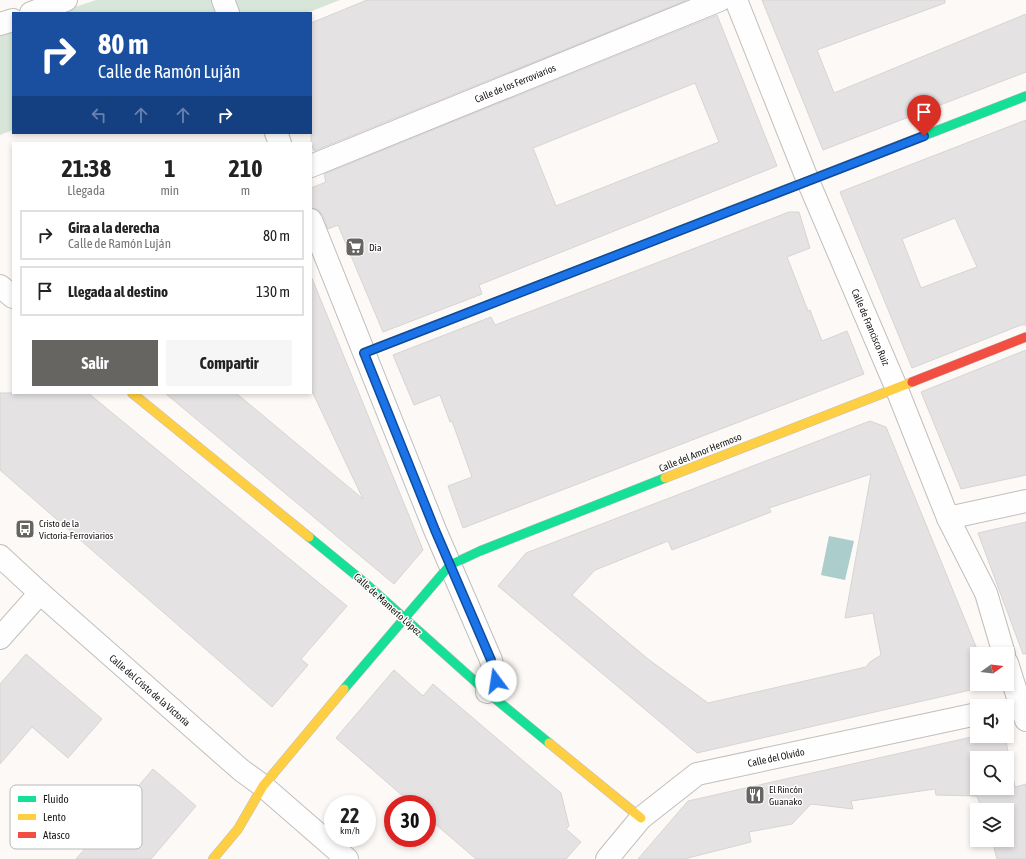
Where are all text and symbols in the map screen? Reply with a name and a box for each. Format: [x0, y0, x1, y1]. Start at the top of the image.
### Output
icon: right [32, 28, 84, 80]
text: 80 m [98, 28, 148, 60]
text: Calle de Ramón Luján [98, 61, 241, 82]
street label: Calle de los Ferroviarios [473, 62, 558, 105]
pin [907, 95, 941, 136]
icon: arrive [913, 101, 935, 123]
icon: left [88, 104, 110, 126]
icon: ahead [130, 104, 152, 126]
icon: ahead [172, 104, 194, 126]
icon: right [214, 104, 236, 126]
text: 21:38 [62, 155, 111, 182]
text: 1 [164, 155, 175, 182]
text: 210 [229, 155, 262, 182]
text: Llegada [67, 183, 105, 198]
text: min [160, 183, 179, 198]
text: m [241, 183, 250, 198]
text: Gira a la derecha [68, 219, 159, 236]
icon: right [34, 224, 56, 246]
text: 80 m [263, 227, 290, 244]
text: Calle de Ramón Luján [68, 236, 171, 251]
supermarket icon: Dia [344, 236, 366, 258]
place label: Dia [369, 242, 382, 253]
icon: arrive [34, 280, 56, 302]
text: Llegada al destino [68, 283, 168, 300]
text: 130 m [256, 283, 290, 300]
street label: Calle de Francisco Ruiz [849, 287, 892, 367]
button: Salir [32, 340, 158, 386]
button: Compartir [166, 340, 292, 386]
street label: Calle del Amor Hermoso [657, 431, 743, 474]
bus stop icon: Cristo de la Victoria-Ferroviarios [14, 518, 36, 540]
place label: Cristo de la Victoria-Ferroviarios [39, 518, 114, 541]
street label: Calle de Mamerto López [352, 571, 424, 638]
north arrow [970, 647, 1014, 691]
map controls [970, 647, 1014, 847]
street label: Calle del Cristo de la Victoria [107, 652, 193, 729]
position arrow [475, 660, 517, 702]
button: sound [970, 699, 1014, 743]
street label: Calle del Olvido [747, 746, 806, 769]
button: search [970, 751, 1014, 795]
restaurant icon: El Rincón Guanako [744, 784, 766, 806]
place label: El Rincón Guanako [769, 784, 803, 807]
legend [10, 785, 142, 849]
text: Fluido [43, 793, 69, 805]
speed limit sign: 30 [384, 795, 436, 847]
button: layers [970, 803, 1014, 847]
text: 22 [341, 804, 359, 827]
text: Lento [43, 811, 66, 823]
text: km/h [340, 825, 360, 836]
text: Atasco [43, 829, 70, 841]

